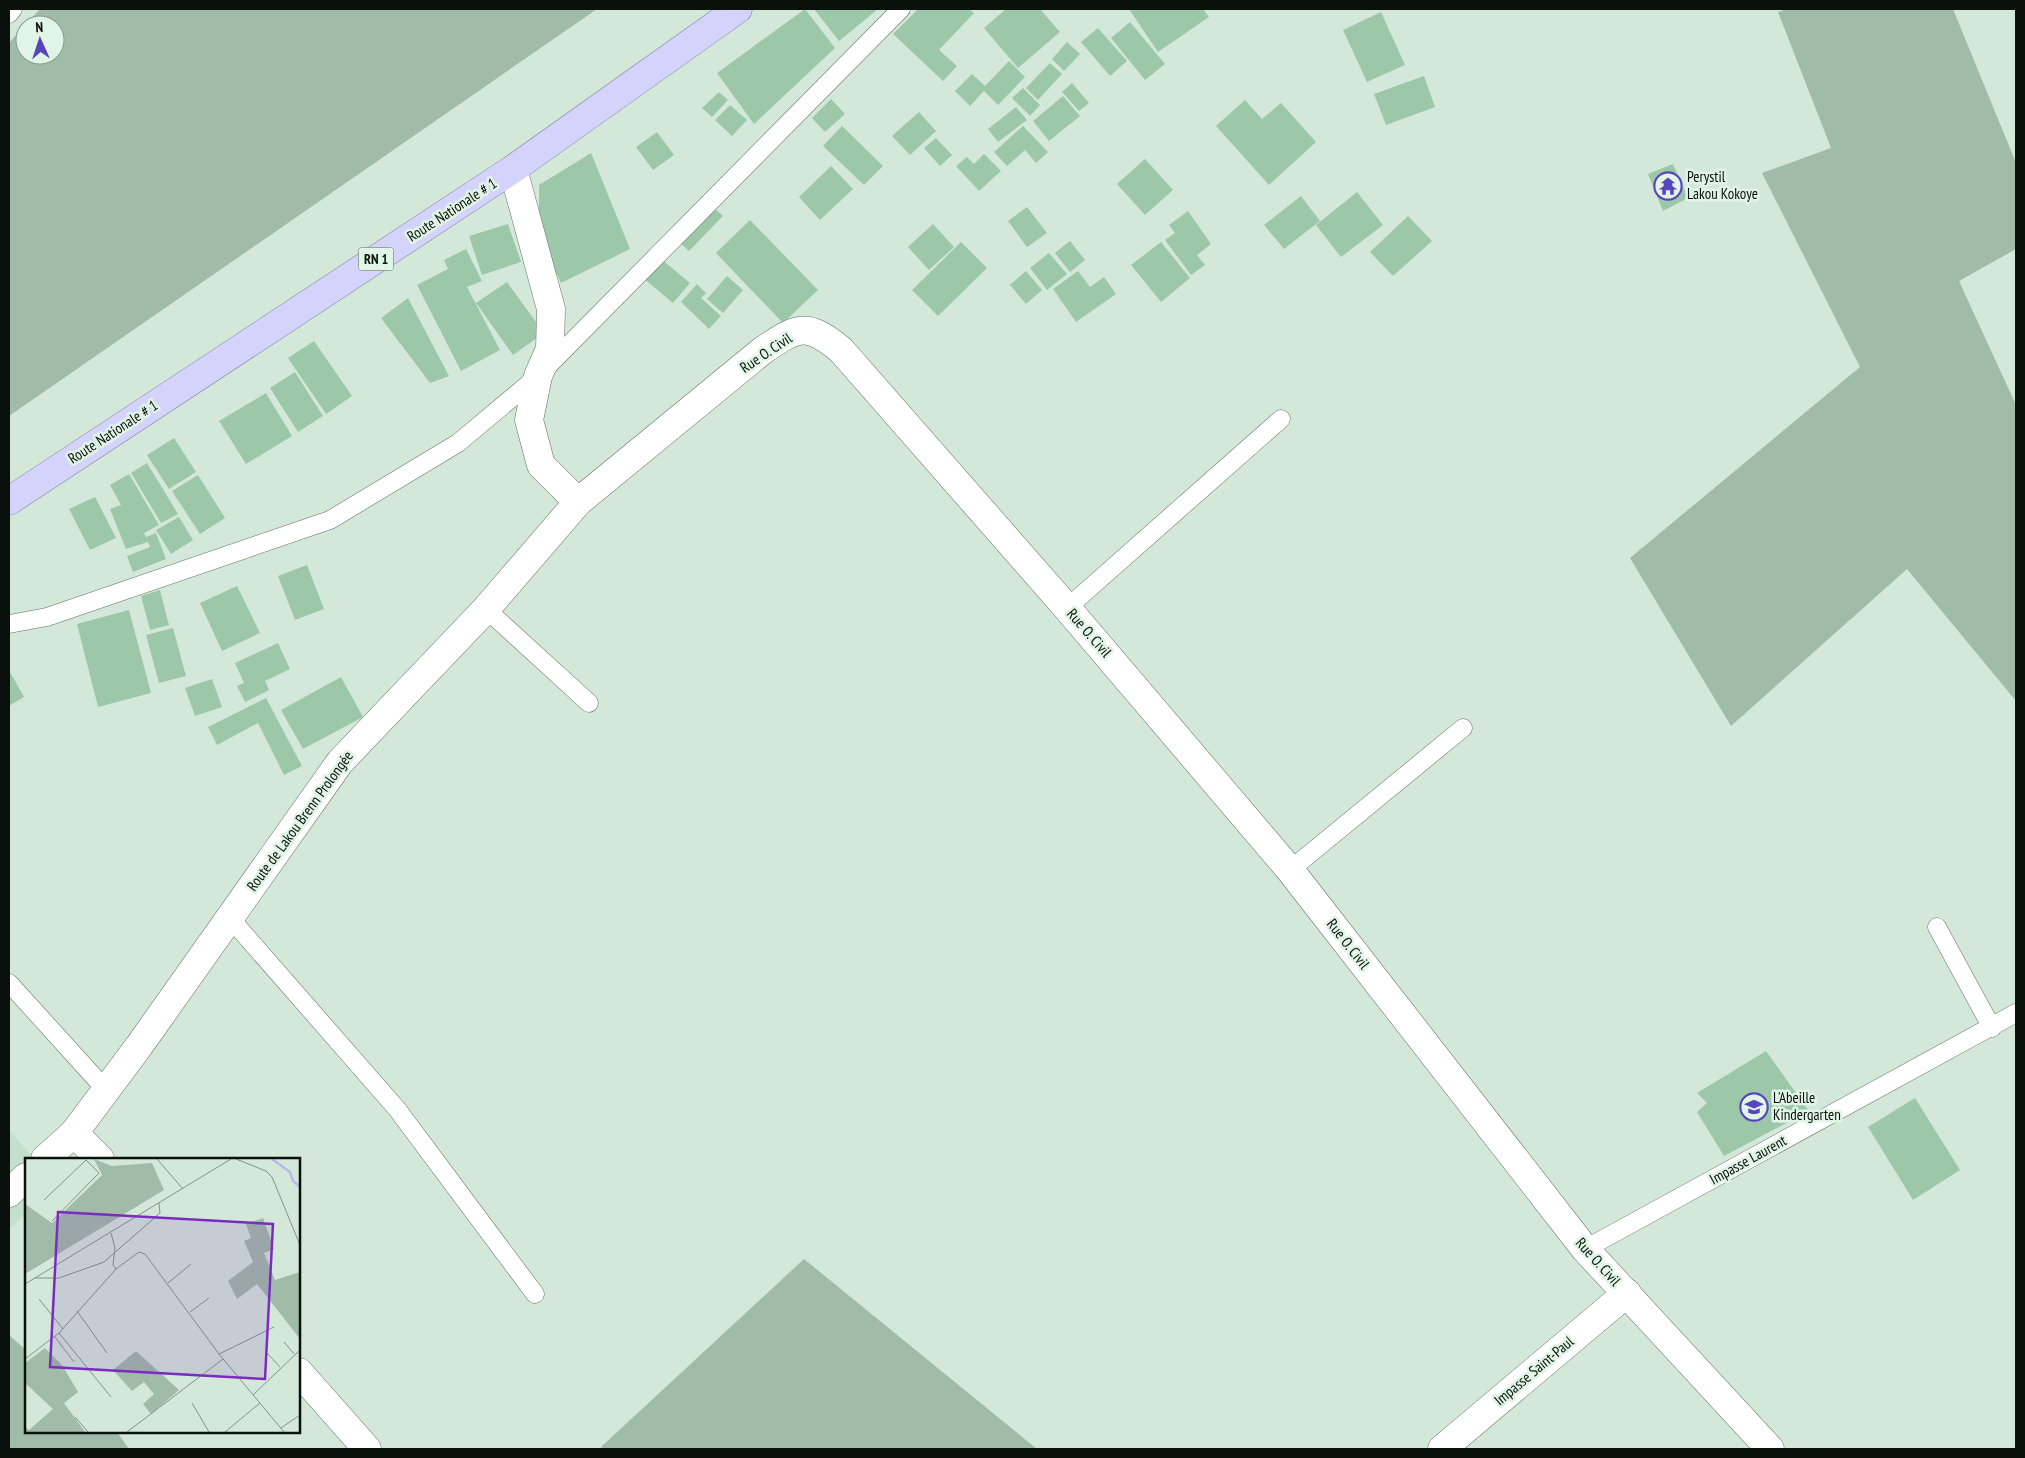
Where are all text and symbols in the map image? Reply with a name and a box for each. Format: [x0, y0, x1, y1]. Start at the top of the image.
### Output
north arrow [15, 15, 65, 65]
text: N [35, 18, 44, 36]
place label: Perystil Lakou Kokoye [1687, 167, 1758, 203]
temple icon: Perystil Lakou Kokoye [1653, 171, 1683, 201]
street label: Route Nationale # 1 [403, 174, 500, 246]
road number: RN 1 [358, 248, 394, 270]
street label: Rue O. Civil [736, 328, 796, 377]
street label: Route Nationale # 1 [64, 396, 161, 468]
street label: Rue O. Civil [1063, 604, 1116, 661]
street label: Route de Lakou Brenn Prolongée [242, 747, 357, 895]
street label: Rue O. Civil [1323, 915, 1374, 973]
place label: L'Abeille Kindergarten [1773, 1088, 1841, 1124]
school or university icon: L'Abeille Kindergarten [1739, 1092, 1769, 1122]
street label: Impasse Laurent [1706, 1131, 1789, 1188]
inset map [25, 1158, 300, 1433]
street label: Rue O. Civil [1572, 1234, 1625, 1290]
street label: Impasse Saint-Paul [1490, 1331, 1578, 1409]

